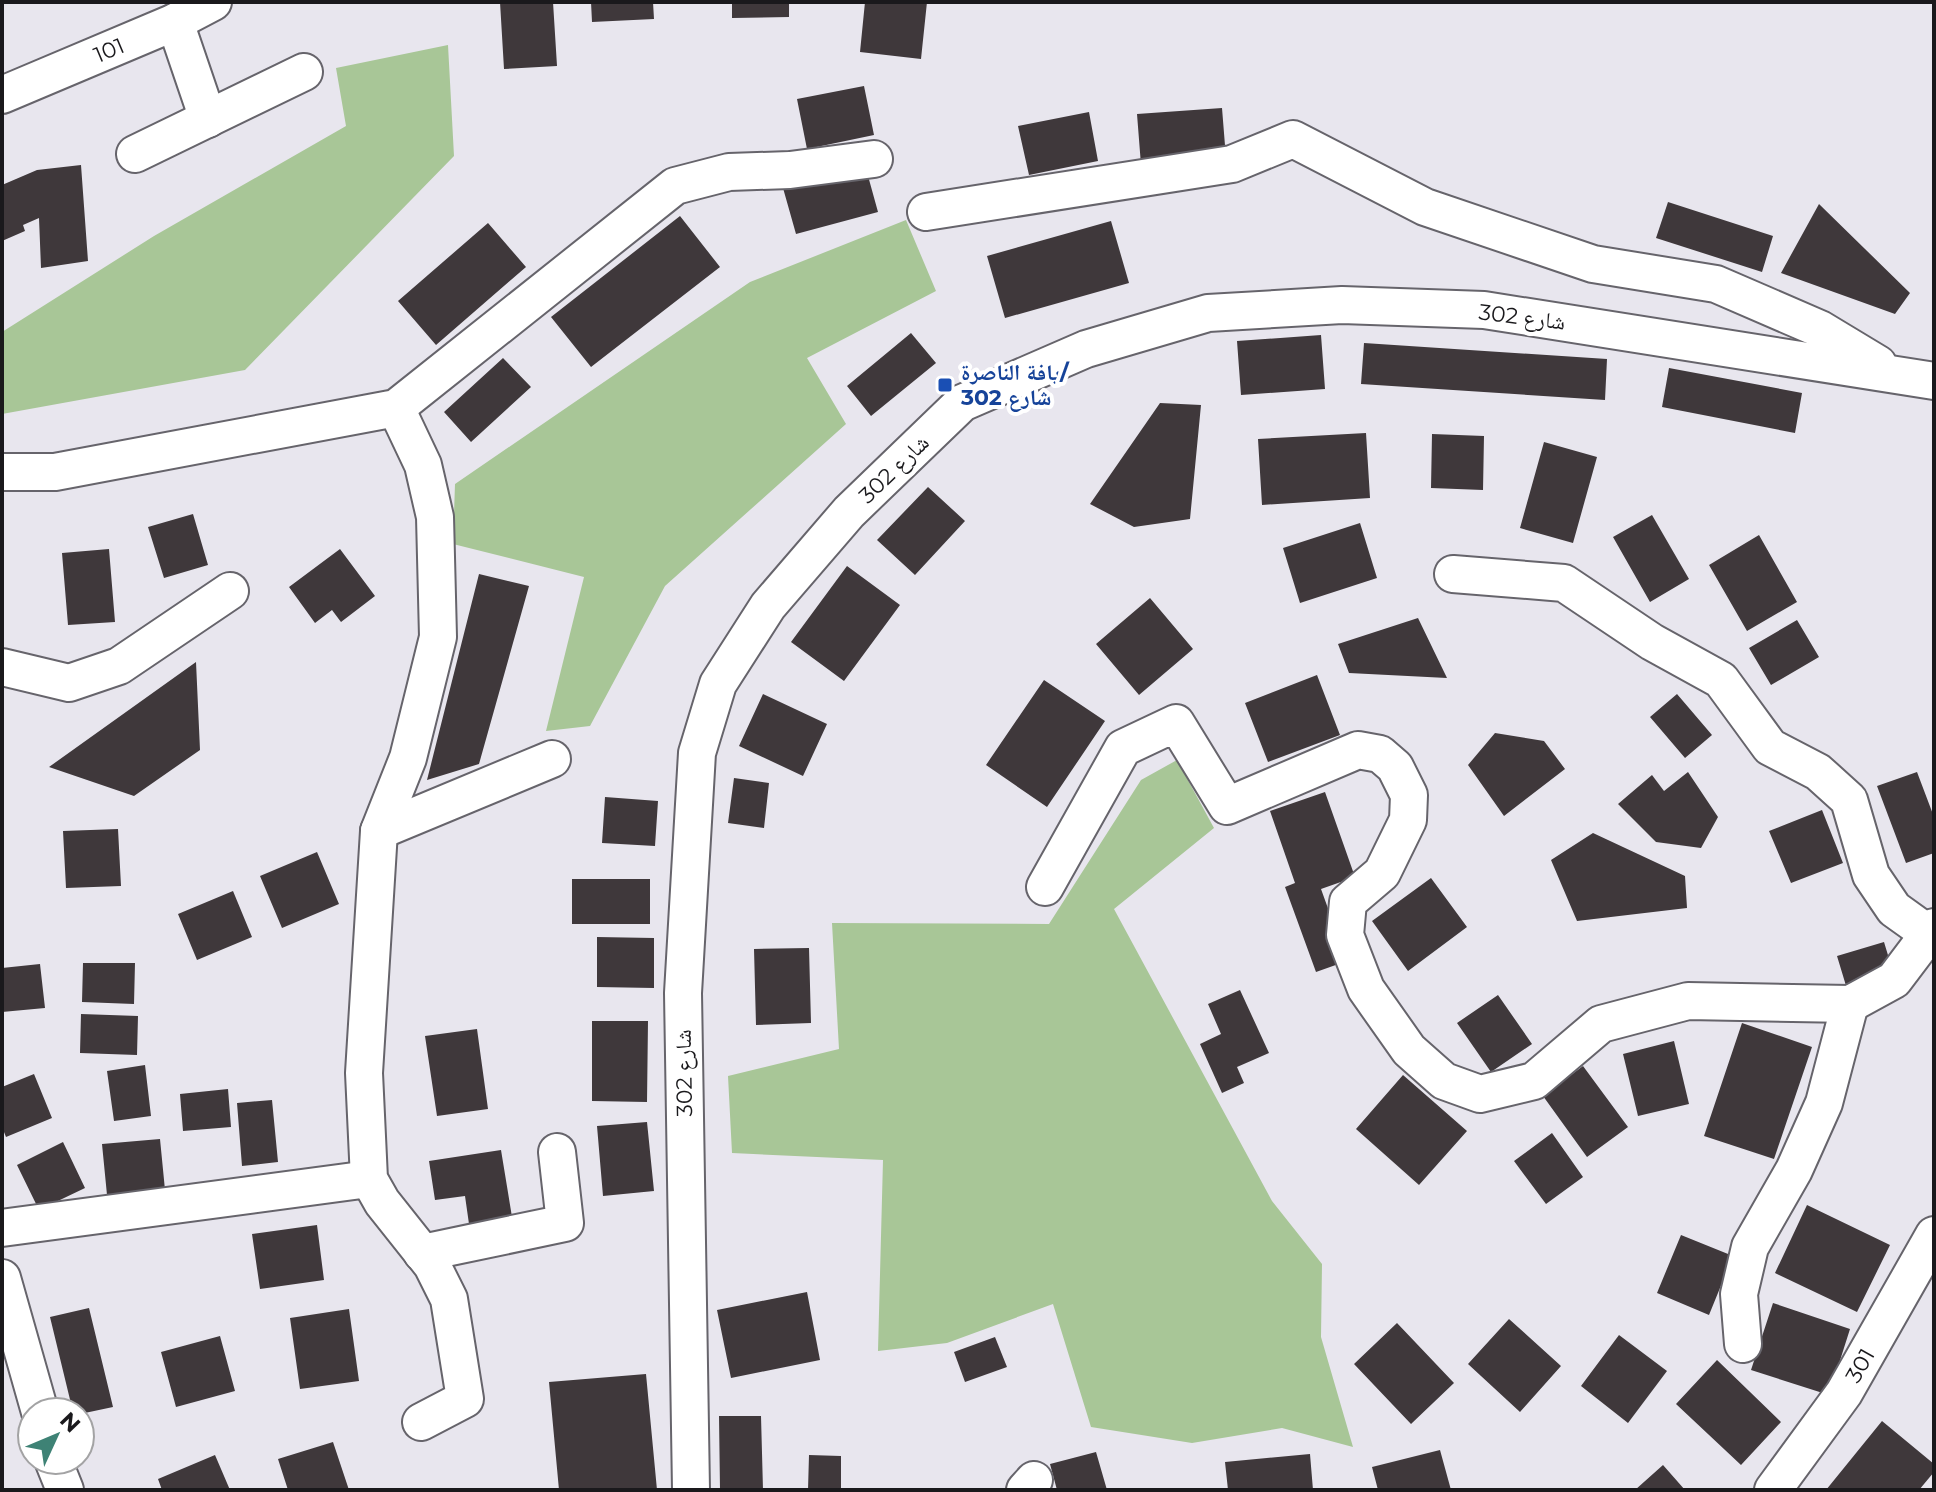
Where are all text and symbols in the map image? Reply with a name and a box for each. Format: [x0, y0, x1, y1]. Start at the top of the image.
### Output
street label: 101 [90, 32, 128, 68]
street label: شارع 302 [1477, 298, 1567, 336]
place label: يافة الناصرة/ شارع 302 [960, 359, 1070, 412]
marker: يافة الناصرة/ شارع 302 [936, 376, 954, 394]
street label: شارع 302 [853, 429, 935, 509]
street label: شارع 302 [670, 1029, 698, 1117]
street label: 301 [1839, 1344, 1880, 1387]
north arrow [16, 1396, 96, 1476]
text: N [54, 1407, 86, 1438]

